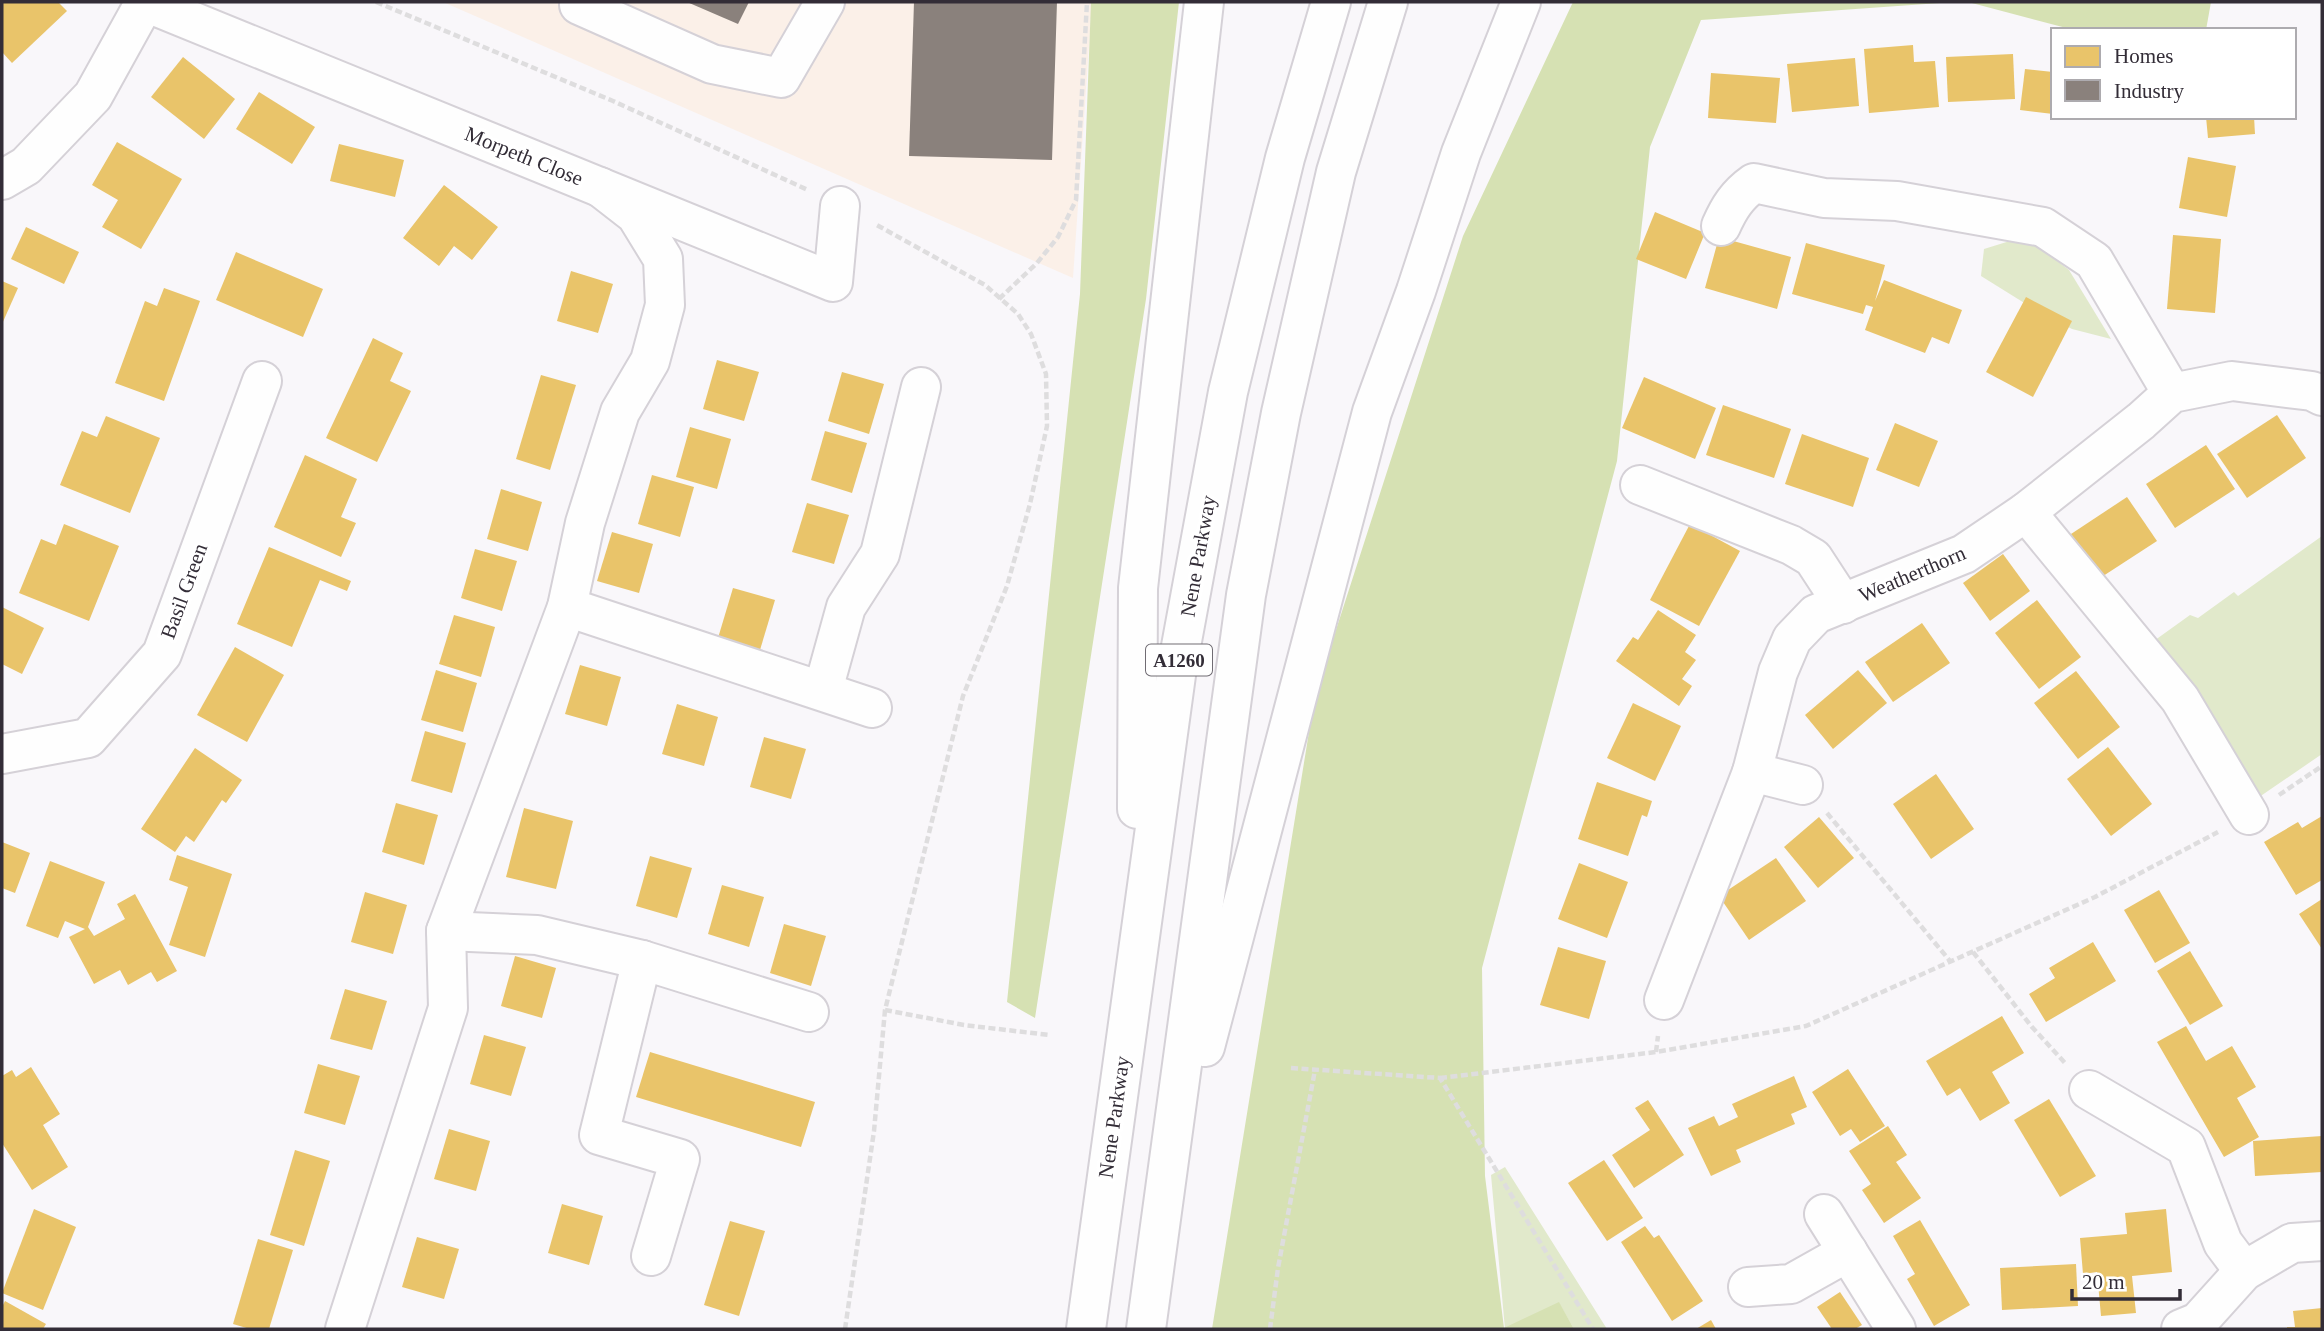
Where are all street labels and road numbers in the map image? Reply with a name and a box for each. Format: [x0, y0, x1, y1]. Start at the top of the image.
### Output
street label: Morpeth Close [461, 121, 587, 191]
street label: Nene Parkway [1175, 493, 1221, 619]
street label: Basil Green [156, 540, 212, 642]
street label: Weatherthorn [1855, 541, 1970, 607]
road number: A1260 [1146, 645, 1212, 676]
street label: Nene Parkway [1094, 1054, 1135, 1180]

